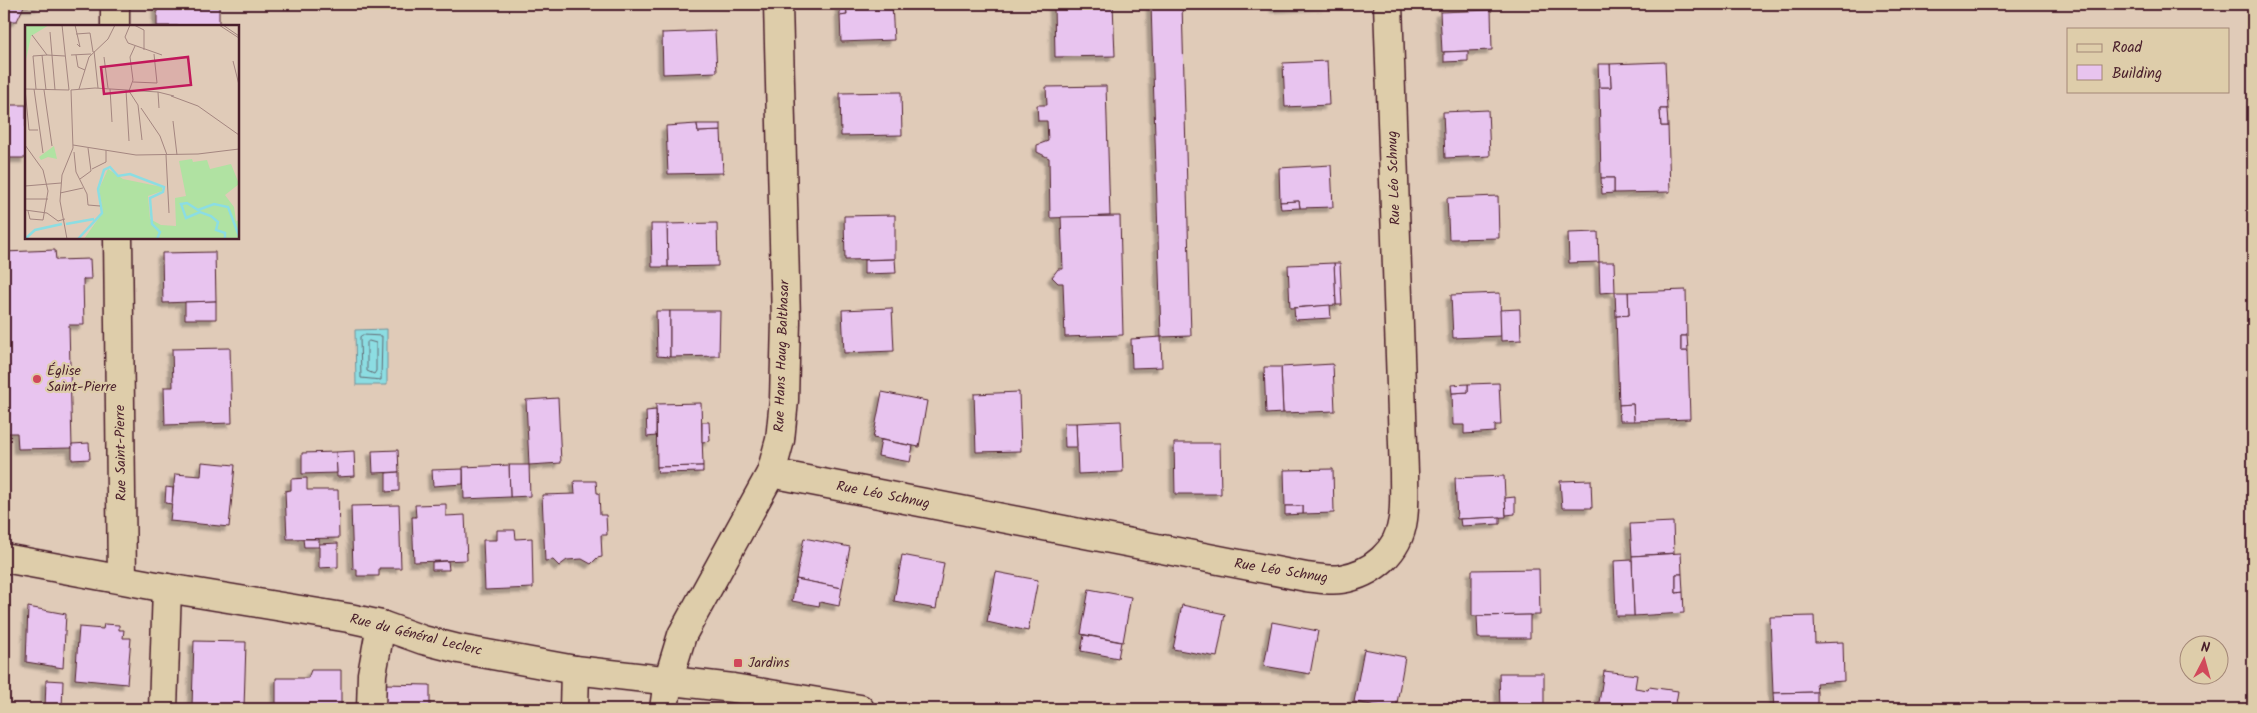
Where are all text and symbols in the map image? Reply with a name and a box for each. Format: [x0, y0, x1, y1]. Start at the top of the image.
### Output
inset map [25, 25, 239, 239]
legend [2067, 28, 2230, 92]
text: Road [2112, 36, 2143, 60]
text: Building [2112, 62, 2162, 86]
street label: Rue Léo Schnug [1381, 130, 1407, 226]
street label: Rue Hans Haug Balthasar [768, 278, 796, 433]
place label: Église Saint-Pierre [47, 360, 117, 398]
marker: Église Saint-Pierre [31, 373, 43, 385]
street label: Rue Saint-Pierre [109, 404, 133, 501]
street label: Rue Léo Schnug [834, 475, 932, 515]
street label: Rue Léo Schnug [1233, 553, 1329, 589]
street label: Rue du Général Leclerc [348, 608, 484, 662]
north arrow [2180, 636, 2230, 686]
text: N [2200, 637, 2211, 659]
place label: Jardins [748, 652, 790, 674]
marker: Jardins [732, 657, 744, 669]

